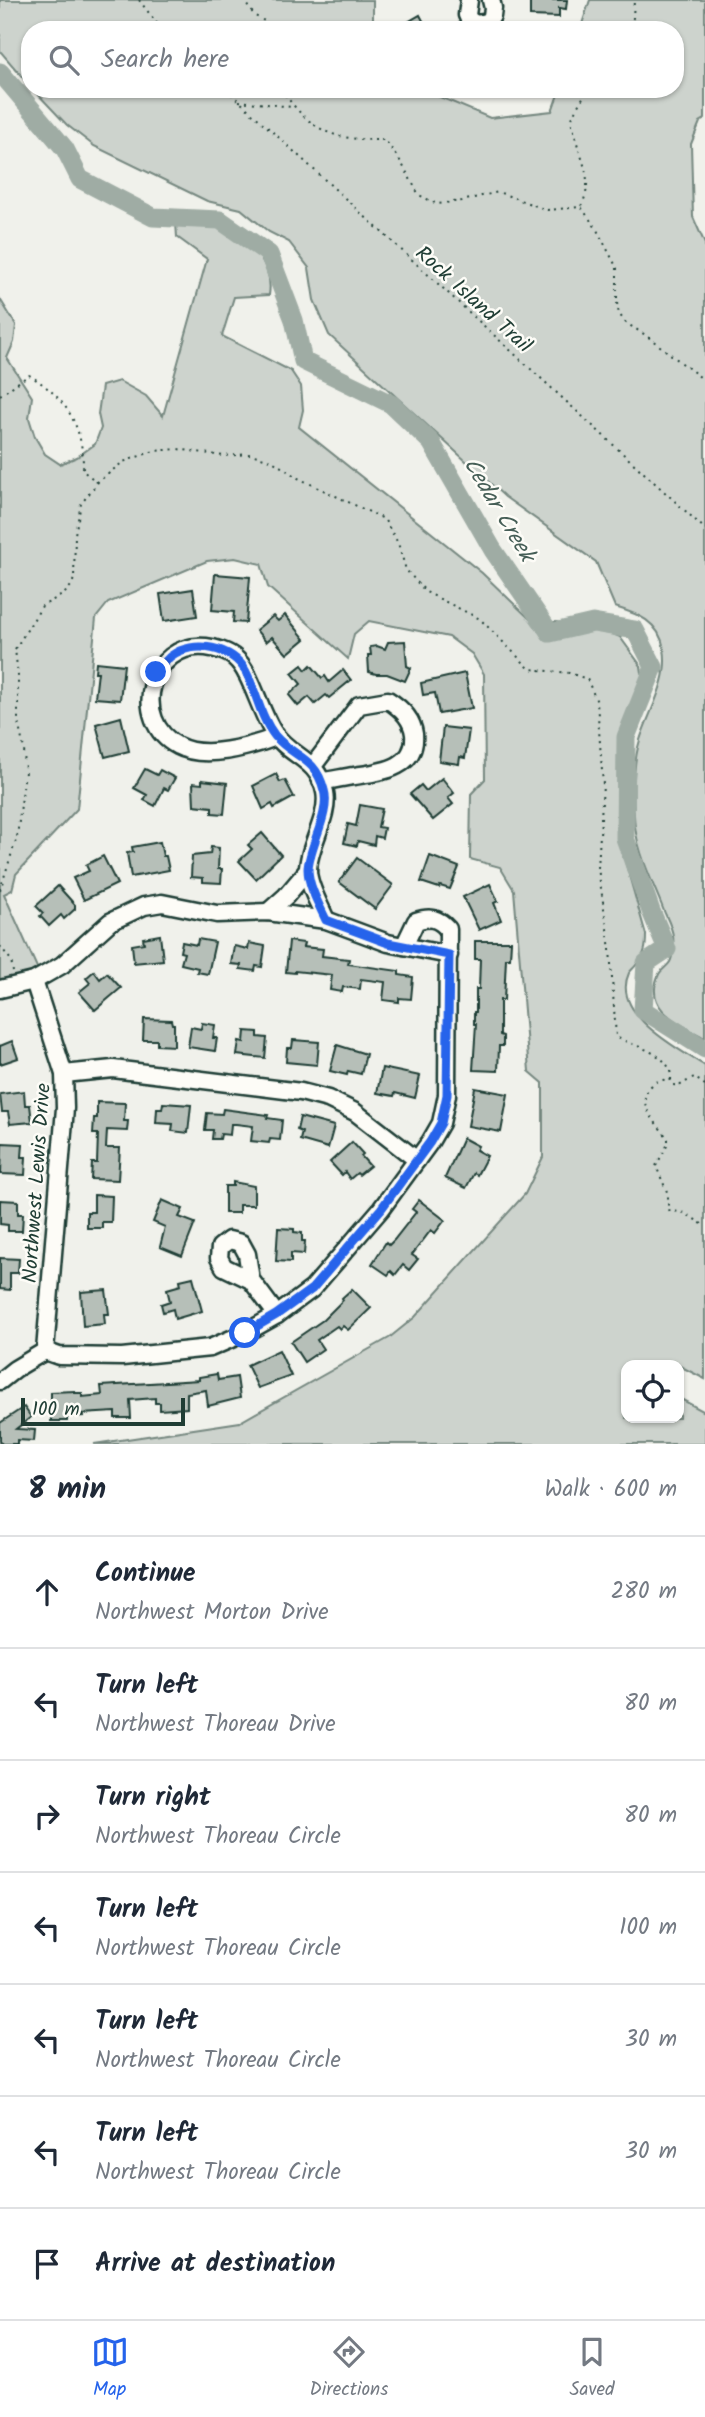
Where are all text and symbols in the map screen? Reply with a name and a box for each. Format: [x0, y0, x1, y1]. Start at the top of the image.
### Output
search box [21, 21, 684, 98]
text: Search here [101, 39, 229, 81]
icon: search [45, 41, 83, 79]
street label: Rock Island Trail [407, 238, 539, 362]
water label: Cedar Creek [453, 451, 545, 572]
route end [140, 656, 171, 687]
street label: Northwest Lewis Drive [14, 1081, 61, 1284]
route start [229, 1317, 260, 1348]
map controls [621, 1360, 684, 1423]
button: locate [621, 1360, 684, 1423]
scale bar [21, 1395, 186, 1427]
text: 100 m [32, 1395, 80, 1425]
text: 8 min [28, 1466, 106, 1514]
text: Walk · 600 m [545, 1472, 677, 1508]
text: Continue [95, 1553, 196, 1595]
icon: ahead [28, 1573, 66, 1611]
text: 280 m [611, 1574, 677, 1610]
text: Northwest Morton Drive [95, 1595, 329, 1631]
text: Turn left [95, 1665, 198, 1707]
icon: left [28, 1685, 66, 1723]
text: 80 m [624, 1686, 677, 1722]
text: Northwest Thoreau Drive [95, 1707, 336, 1743]
text: Turn right [95, 1777, 211, 1819]
icon: right [28, 1797, 66, 1835]
text: 80 m [624, 1798, 677, 1834]
text: Northwest Thoreau Circle [95, 1819, 341, 1855]
text: Turn left [95, 1889, 198, 1931]
icon: left [28, 1909, 66, 1947]
text: 100 m [619, 1910, 677, 1946]
text: Northwest Thoreau Circle [95, 1931, 341, 1967]
text: Turn left [95, 2001, 198, 2043]
icon: left [28, 2021, 66, 2059]
text: 30 m [625, 2022, 677, 2058]
text: Northwest Thoreau Circle [95, 2043, 341, 2079]
text: Turn left [95, 2113, 198, 2155]
icon: left [28, 2133, 66, 2171]
text: 30 m [625, 2134, 677, 2170]
text: Northwest Thoreau Circle [95, 2155, 341, 2191]
text: Arrive at destination [95, 2243, 335, 2285]
icon: arrive [28, 2245, 66, 2283]
tab: Map [91, 2333, 129, 2405]
tab: Directions [310, 2333, 388, 2405]
tab: Saved [569, 2333, 614, 2405]

